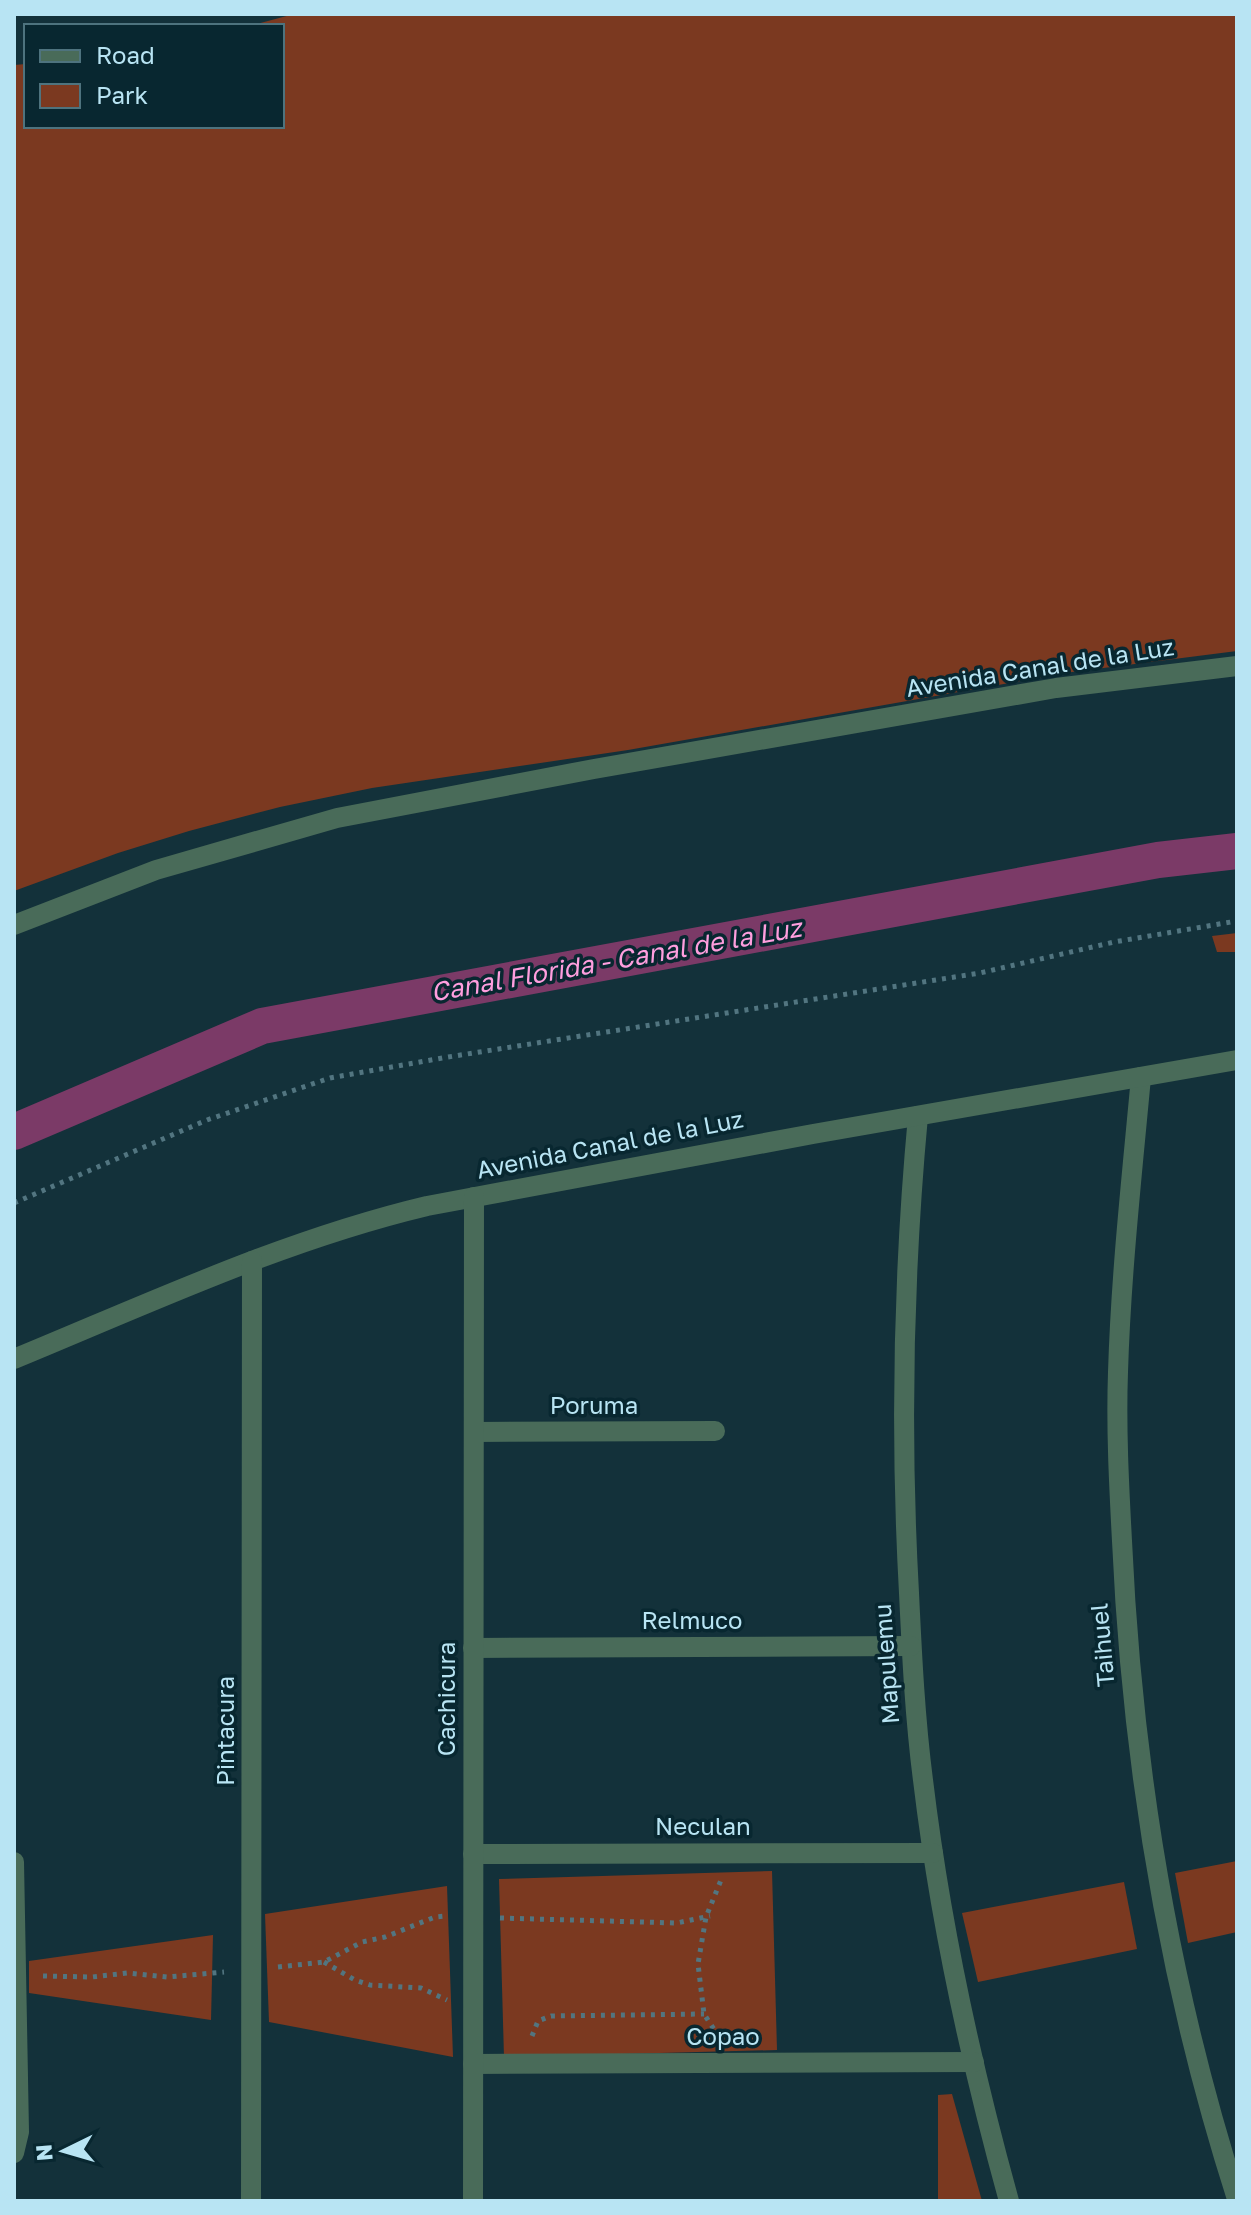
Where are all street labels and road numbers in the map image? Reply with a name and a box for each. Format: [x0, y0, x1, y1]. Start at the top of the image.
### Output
street label: Avenida Canal de la Luz [904, 631, 1176, 702]
street label: Avenida Canal de la Luz [474, 1103, 745, 1184]
street label: Poruma [550, 1390, 638, 1419]
street label: Taihuel [1083, 1602, 1120, 1688]
street label: Mapulemu [867, 1603, 904, 1725]
street label: Relmuco [642, 1605, 742, 1634]
street label: Cachicura [431, 1642, 460, 1756]
street label: Pintacura [210, 1676, 239, 1786]
street label: Neculan [655, 1811, 751, 1840]
street label: Copao [686, 2021, 760, 2050]

